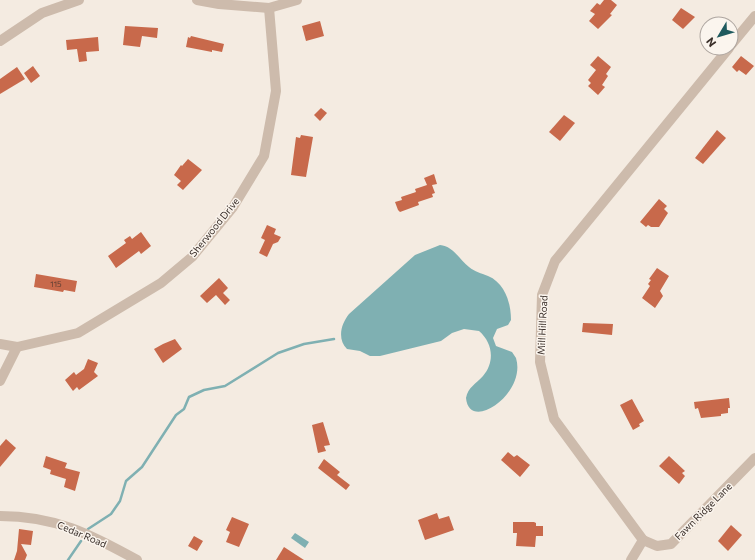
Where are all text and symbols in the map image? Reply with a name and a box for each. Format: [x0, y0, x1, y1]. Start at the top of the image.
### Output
north arrow [699, 16, 739, 56]
text: N [703, 35, 718, 50]
street label: Sherwood Drive [187, 195, 241, 259]
house number: 115 [50, 279, 62, 289]
street label: Mill Hill Road [534, 295, 550, 355]
street label: Fawn Ridge Lane [672, 480, 734, 542]
street label: Cedar Road [56, 518, 109, 550]

